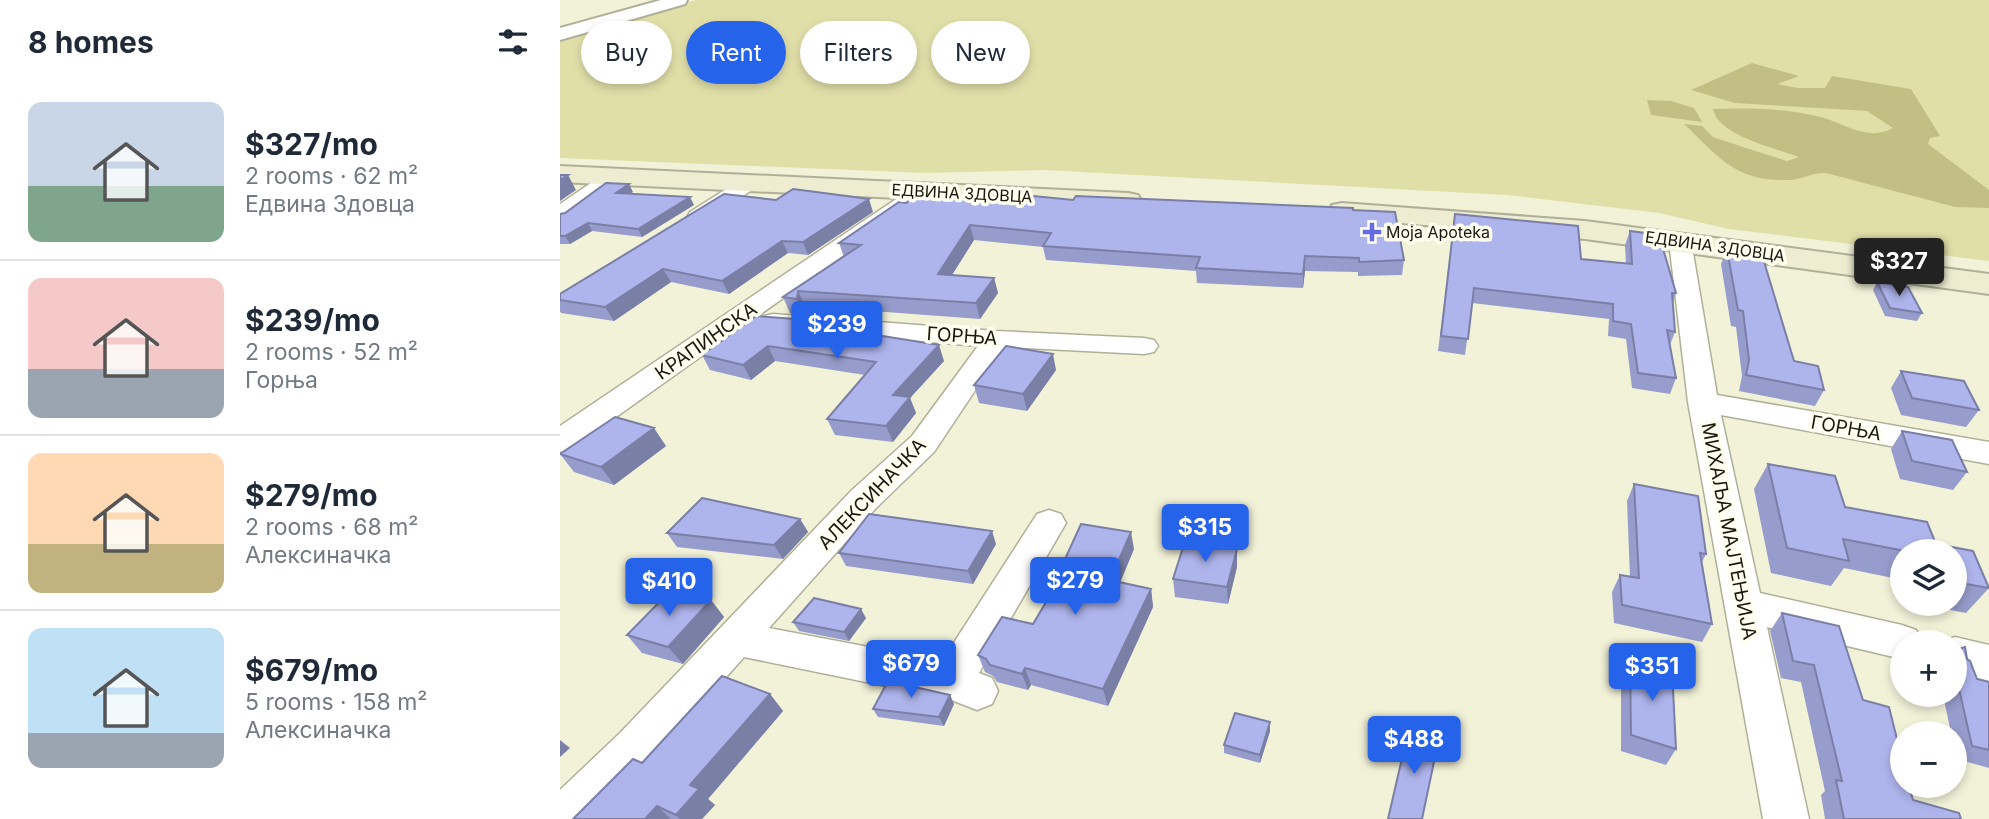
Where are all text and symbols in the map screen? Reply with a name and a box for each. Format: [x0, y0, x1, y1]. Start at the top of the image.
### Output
chip: Buy [581, 21, 672, 84]
chip: Rent [686, 21, 786, 84]
chip: Filters [800, 21, 917, 84]
chip: New [931, 21, 1030, 84]
icon: filters [494, 23, 532, 61]
text: 8 homes [28, 24, 154, 60]
text: $327/mo [245, 126, 378, 162]
icon: home [84, 130, 168, 214]
text: 2 rooms · 62 m² [245, 162, 418, 190]
street label: ЕДВИНА ЗДОВЦА [891, 179, 1033, 207]
text: Едвина Здовца [245, 190, 415, 218]
place label: Moja Apoteka [1386, 222, 1490, 242]
marker: Moja Apoteka [1364, 224, 1380, 240]
street label: ЕДВИНА ЗДОВЦА [1644, 226, 1786, 266]
pin: $327 [1858, 238, 1940, 298]
text: $327 [1870, 247, 1928, 275]
street label: КРАПИНСКА [651, 297, 761, 385]
text: $239/mo [245, 302, 380, 338]
pin: $239 [796, 302, 878, 361]
icon: home [84, 306, 168, 390]
text: $239 [807, 310, 867, 338]
street label: ГОРЊА [926, 322, 998, 350]
text: 2 rooms · 52 m² [245, 338, 418, 366]
text: Горња [245, 366, 318, 394]
street label: ГОРЊА [1809, 411, 1883, 445]
street label: МИХАЉА МАЈТЕЊИЈА [1697, 421, 1761, 641]
street label: АЛЕКСИНАЧКА [813, 434, 931, 554]
text: $279/mo [245, 477, 378, 513]
icon: home [84, 481, 168, 565]
pin: $315 [1164, 504, 1246, 564]
text: 2 rooms · 68 m² [245, 513, 418, 541]
text: $315 [1178, 513, 1232, 541]
map controls [1890, 539, 1967, 798]
button: layers [1890, 539, 1967, 616]
text: Алексиначка [245, 541, 391, 569]
pin: $410 [628, 558, 710, 618]
pin: $279 [1034, 558, 1116, 617]
text: $279 [1046, 566, 1104, 594]
text: $410 [641, 567, 697, 595]
button: + [1890, 630, 1967, 707]
pin: $679 [870, 640, 952, 700]
pin: $351 [1611, 644, 1693, 703]
text: $679 [882, 649, 940, 677]
text: $679/mo [245, 652, 378, 688]
text: $351 [1625, 652, 1679, 680]
icon: home [84, 656, 168, 740]
text: 5 rooms · 158 m² [245, 688, 428, 716]
text: Алексиначка [245, 716, 391, 744]
pin: $488 [1373, 716, 1455, 776]
button: − [1890, 721, 1967, 798]
text: $488 [1384, 725, 1444, 753]

